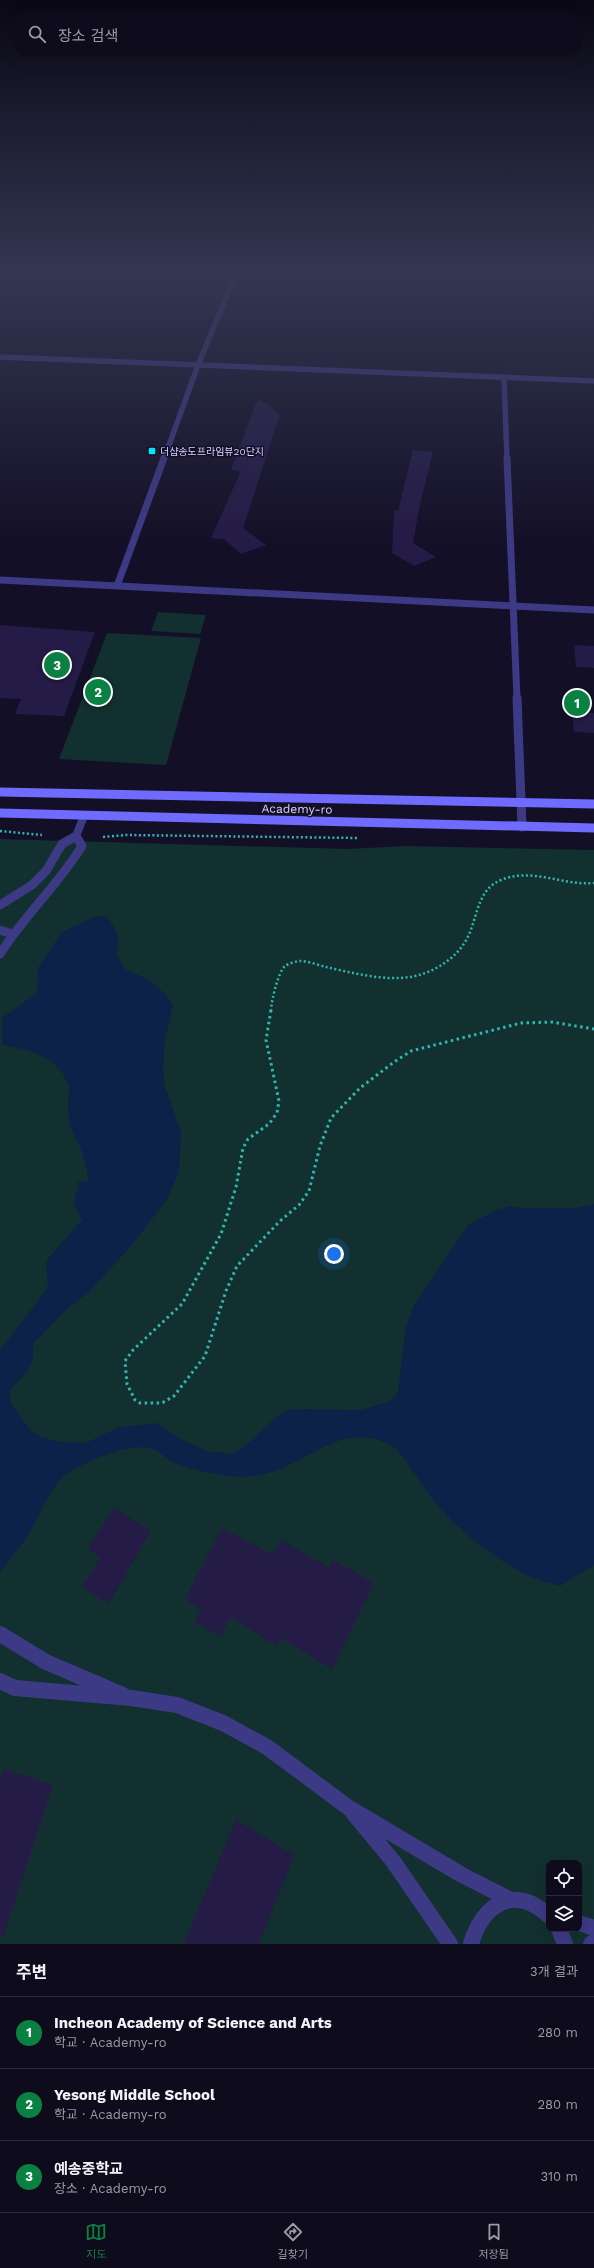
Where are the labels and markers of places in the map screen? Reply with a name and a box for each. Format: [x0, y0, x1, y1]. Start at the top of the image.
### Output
marker: 더샵송도프라임뷰20단지 [147, 446, 157, 456]
place label: 더샵송도프라임뷰20단지 [160, 446, 264, 457]
pin: 3 [44, 650, 70, 680]
pin: 2 [85, 677, 111, 707]
pin: 1 [564, 688, 590, 718]

